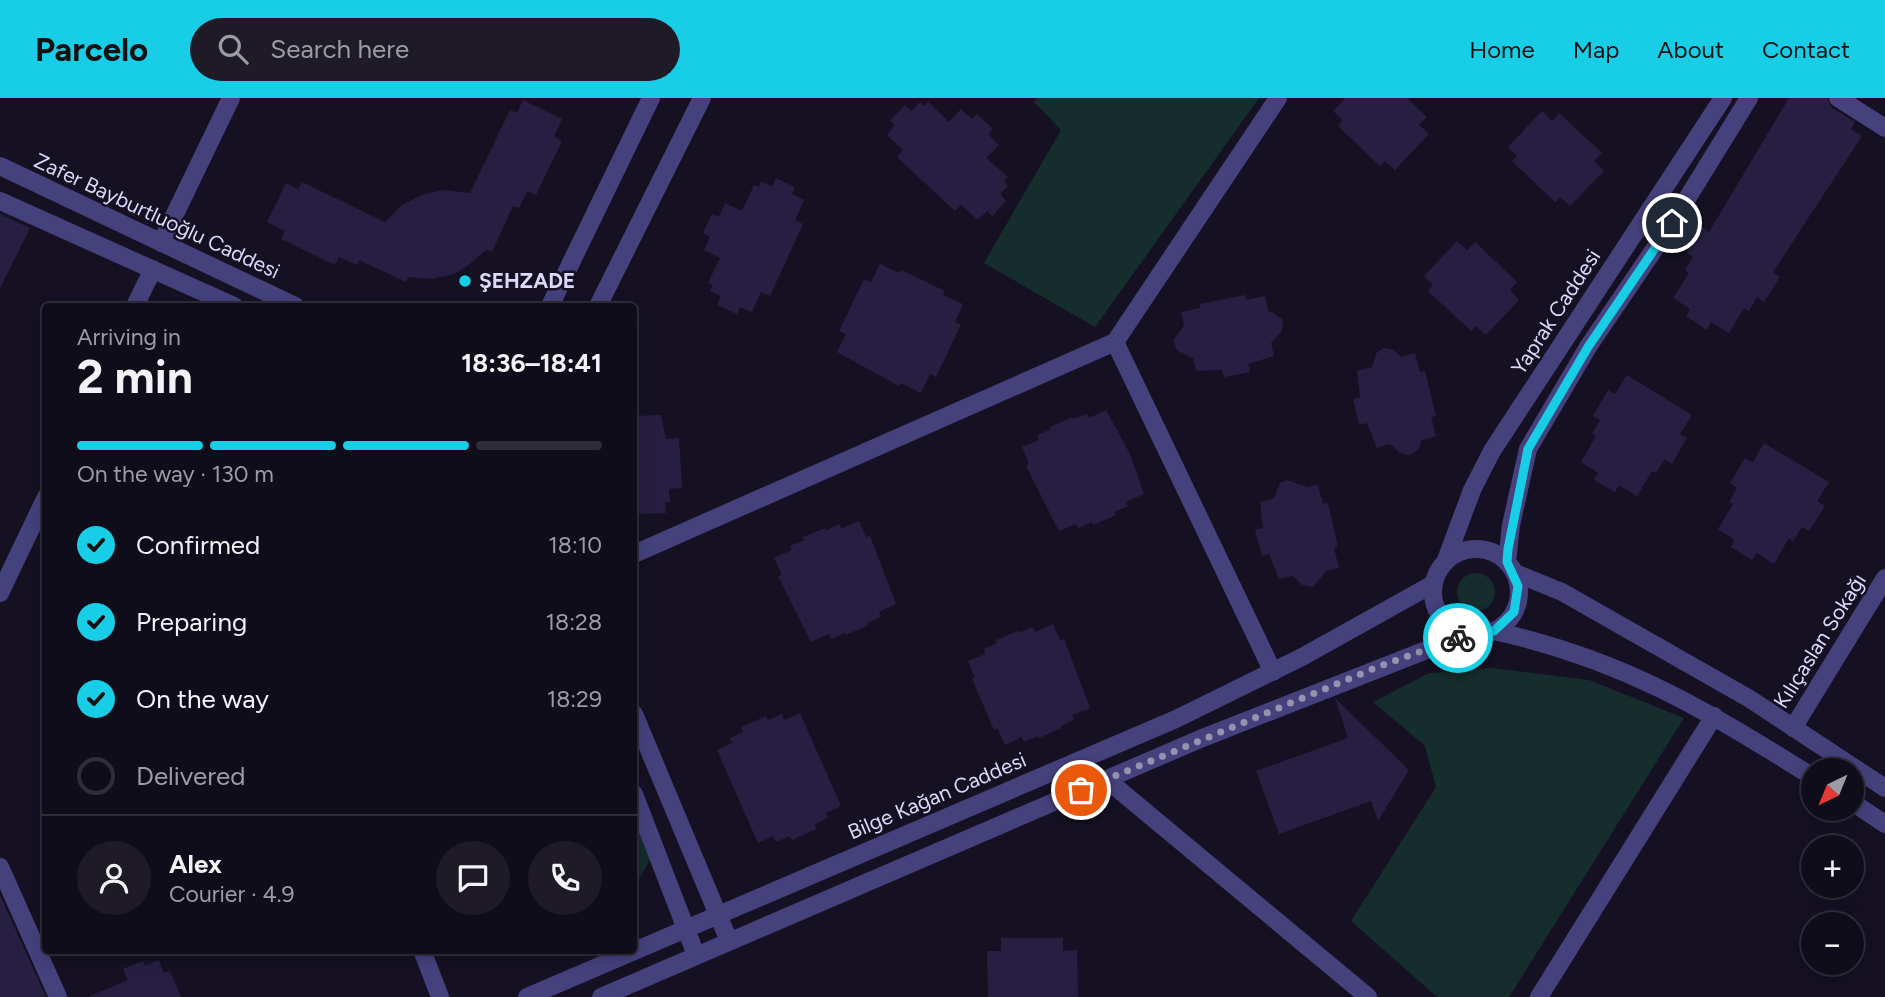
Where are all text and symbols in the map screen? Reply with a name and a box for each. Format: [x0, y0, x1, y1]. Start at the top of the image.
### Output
search box [190, 18, 680, 81]
text: Parcelo [35, 30, 148, 69]
icon: search [214, 30, 252, 68]
text: Search here [270, 33, 409, 65]
text: Home [1469, 35, 1535, 64]
text: Map [1573, 35, 1619, 64]
text: About [1657, 35, 1724, 64]
text: Contact [1762, 35, 1850, 64]
street label: Zafer Bayburtluoğlu Caddesi [30, 148, 284, 284]
pin [1642, 193, 1702, 253]
icon: home [1653, 204, 1691, 242]
street label: Yaprak Caddesi [1506, 244, 1605, 379]
place label: ŞEHZADE [479, 268, 575, 293]
marker: ŞEHZADE [457, 273, 473, 289]
text: Arriving in [77, 323, 181, 351]
text: 18:36–18:41 [461, 347, 602, 379]
text: 2 min [77, 349, 193, 405]
text: On the way · 130 m [77, 460, 274, 488]
icon: check [77, 526, 115, 564]
text: Confirmed [136, 529, 260, 561]
text: 18:10 [548, 531, 602, 559]
street label: Kılıçaslan Sokağı [1768, 569, 1871, 713]
icon: check [77, 603, 115, 641]
courier [1423, 603, 1493, 673]
text: Preparing [136, 606, 247, 638]
text: 18:28 [546, 608, 602, 636]
icon: bike [1439, 619, 1477, 657]
icon: check [77, 680, 115, 718]
text: On the way [136, 683, 269, 715]
text: 18:29 [547, 685, 602, 713]
street label: Bilge Kağan Caddesi [844, 747, 1030, 844]
north arrow [1801, 758, 1864, 821]
map controls [1801, 758, 1864, 975]
text: Delivered [136, 760, 245, 792]
pin [1051, 760, 1111, 820]
icon: bag [1062, 771, 1100, 809]
button: + [1801, 835, 1864, 898]
button: person [77, 841, 151, 915]
button: chat [436, 841, 510, 915]
button: phone [528, 841, 602, 915]
text: Alex [169, 848, 222, 880]
text: Courier · 4.9 [169, 880, 295, 908]
button: − [1801, 912, 1864, 975]

